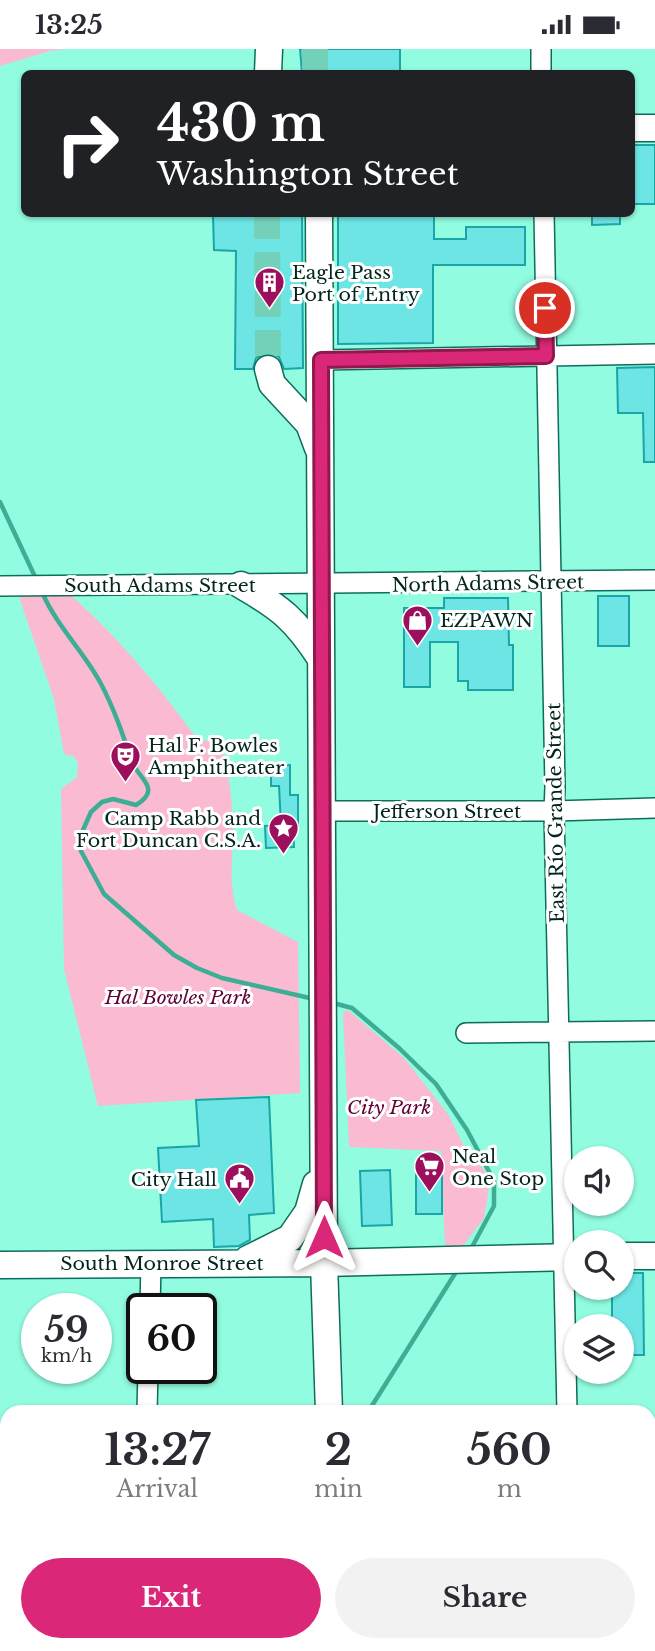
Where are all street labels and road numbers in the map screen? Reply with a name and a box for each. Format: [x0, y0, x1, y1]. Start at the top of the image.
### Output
street label: North Adams Street [392, 570, 585, 597]
street label: South Adams Street [64, 574, 257, 597]
street label: East Río Grande Street [542, 702, 569, 923]
street label: Jefferson Street [370, 800, 522, 823]
street label: South Monroe Street [60, 1252, 265, 1275]

